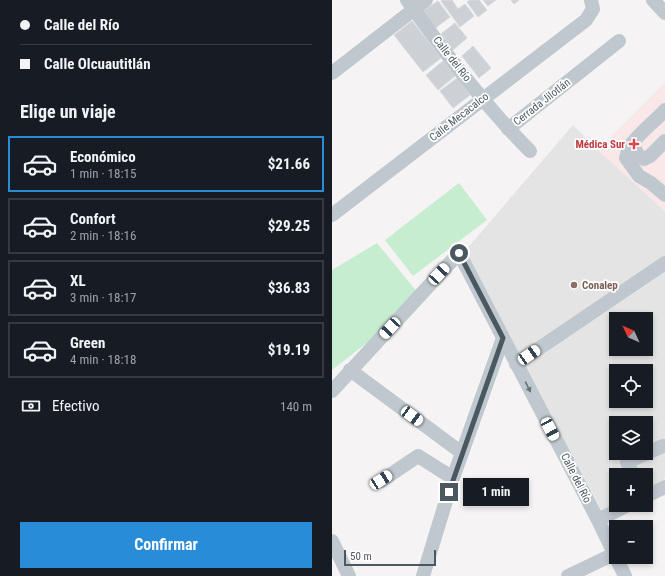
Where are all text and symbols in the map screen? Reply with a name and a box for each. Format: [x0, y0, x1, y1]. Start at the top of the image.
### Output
text: Calle del Río [44, 16, 119, 34]
street label: Calle del Río [430, 34, 474, 85]
text: Calle Olcuautitlán [44, 55, 151, 73]
street label: Cerrada Jilotlán [511, 76, 573, 128]
street label: Calle Mecacalco [427, 90, 492, 144]
text: Elige un viaje [20, 101, 116, 122]
place label: Médica Sur [575, 138, 625, 151]
marker: Médica Sur [628, 138, 640, 150]
icon: car [22, 146, 58, 182]
text: Económico [70, 148, 136, 166]
text: $21.66 [268, 155, 310, 173]
text: 1 min · 18:15 [70, 166, 136, 181]
icon: car [22, 208, 58, 244]
text: Confort [70, 210, 116, 228]
text: $29.25 [268, 217, 310, 235]
text: 2 min · 18:16 [70, 228, 136, 243]
route start [450, 244, 468, 262]
car [426, 261, 452, 287]
icon: car [22, 270, 58, 306]
text: XL [70, 272, 86, 290]
text: $36.83 [268, 279, 310, 297]
place label: Conalep [582, 279, 618, 292]
marker: Conalep [569, 280, 579, 290]
text: 3 min · 18:17 [70, 290, 136, 305]
north arrow [609, 312, 653, 356]
map controls [609, 312, 653, 564]
car [377, 315, 403, 341]
icon: car [22, 332, 58, 368]
text: Green [70, 334, 105, 352]
text: $19.19 [268, 341, 310, 359]
car [516, 343, 542, 367]
text: 4 min · 18:18 [70, 352, 136, 367]
button: locate [609, 364, 653, 408]
one-way arrow [525, 381, 532, 393]
icon: cash [20, 395, 42, 417]
text: Efectivo [52, 397, 100, 415]
text: 140 m [280, 399, 312, 414]
car [399, 404, 425, 428]
car [539, 416, 561, 442]
button: layers [609, 416, 653, 460]
street label: Calle del Río [558, 451, 594, 505]
car [368, 468, 394, 492]
button: + [609, 468, 653, 512]
callout: 1 min [463, 478, 529, 506]
route end [440, 483, 458, 501]
text: 1 min [482, 484, 510, 499]
button: − [609, 520, 653, 564]
button: Confirmar [20, 522, 312, 568]
scale bar [344, 548, 436, 567]
text: 50 m [350, 550, 372, 563]

